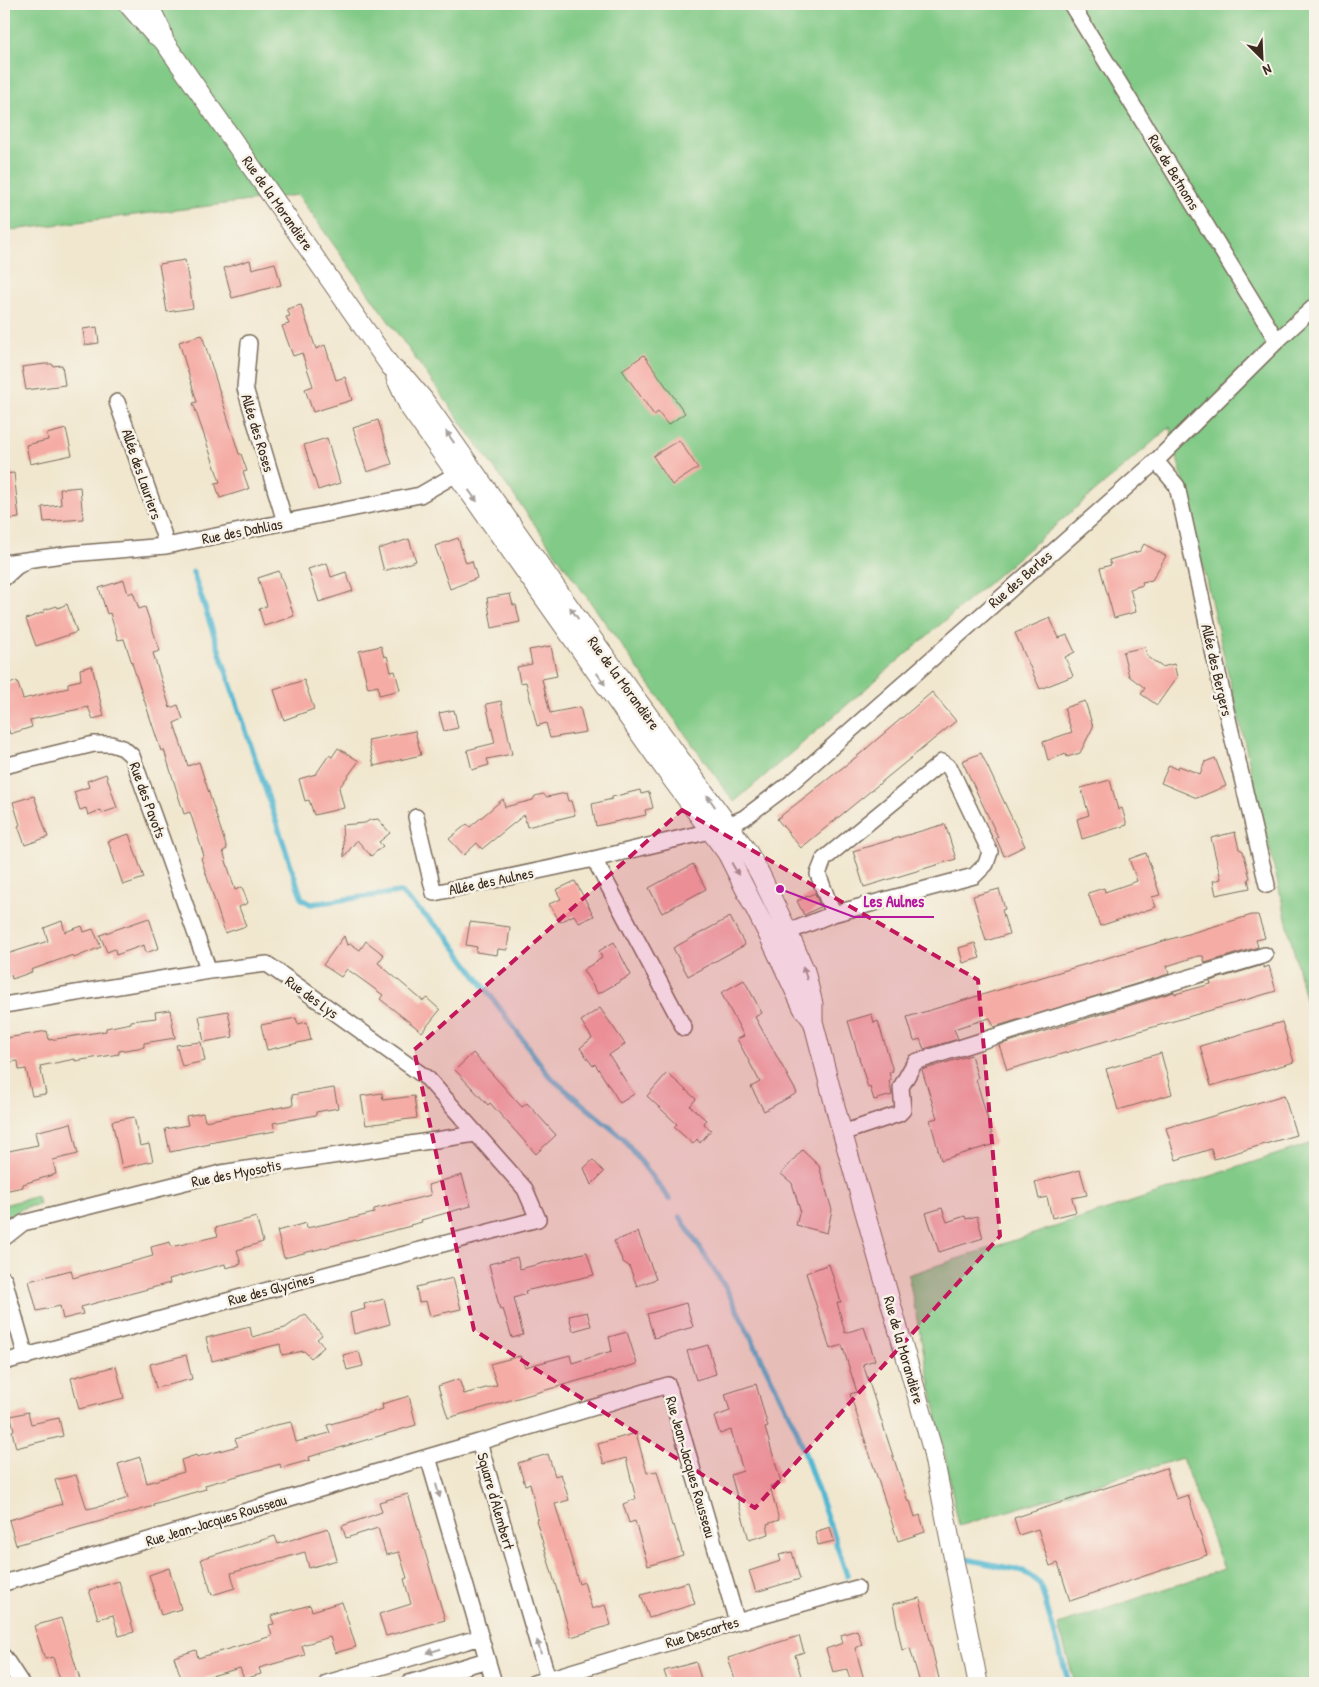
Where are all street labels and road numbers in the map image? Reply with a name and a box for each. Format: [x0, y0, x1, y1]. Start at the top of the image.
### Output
street label: Rue de Betnoms [1143, 130, 1205, 214]
street label: Rue de la Morandière [238, 151, 318, 255]
street label: Allée des Roses [236, 391, 280, 475]
street label: Allée des Lauriers [117, 426, 167, 522]
street label: Rue des Dahlias [200, 513, 284, 549]
street label: Rue des Berles [984, 545, 1057, 613]
street label: Allée des Bergers [1196, 622, 1238, 718]
street label: Rue de la Morandière [583, 632, 665, 734]
street label: Rue des Pavots [125, 759, 172, 841]
street label: Allée des Aulnes [447, 862, 535, 900]
street label: Rue des Lys [281, 971, 343, 1024]
street label: Rue des Myosotis [189, 1154, 283, 1192]
street label: Rue des Glycines [226, 1267, 317, 1311]
street label: Rue de la Morandière [879, 1294, 929, 1406]
street label: Rue Jean-Jacques Rousseau [661, 1394, 721, 1540]
street label: Square d'Alembert [472, 1450, 520, 1553]
street label: Rue Jean-Jacques Rousseau [143, 1489, 289, 1551]
street label: Rue Descartes [663, 1611, 741, 1653]

